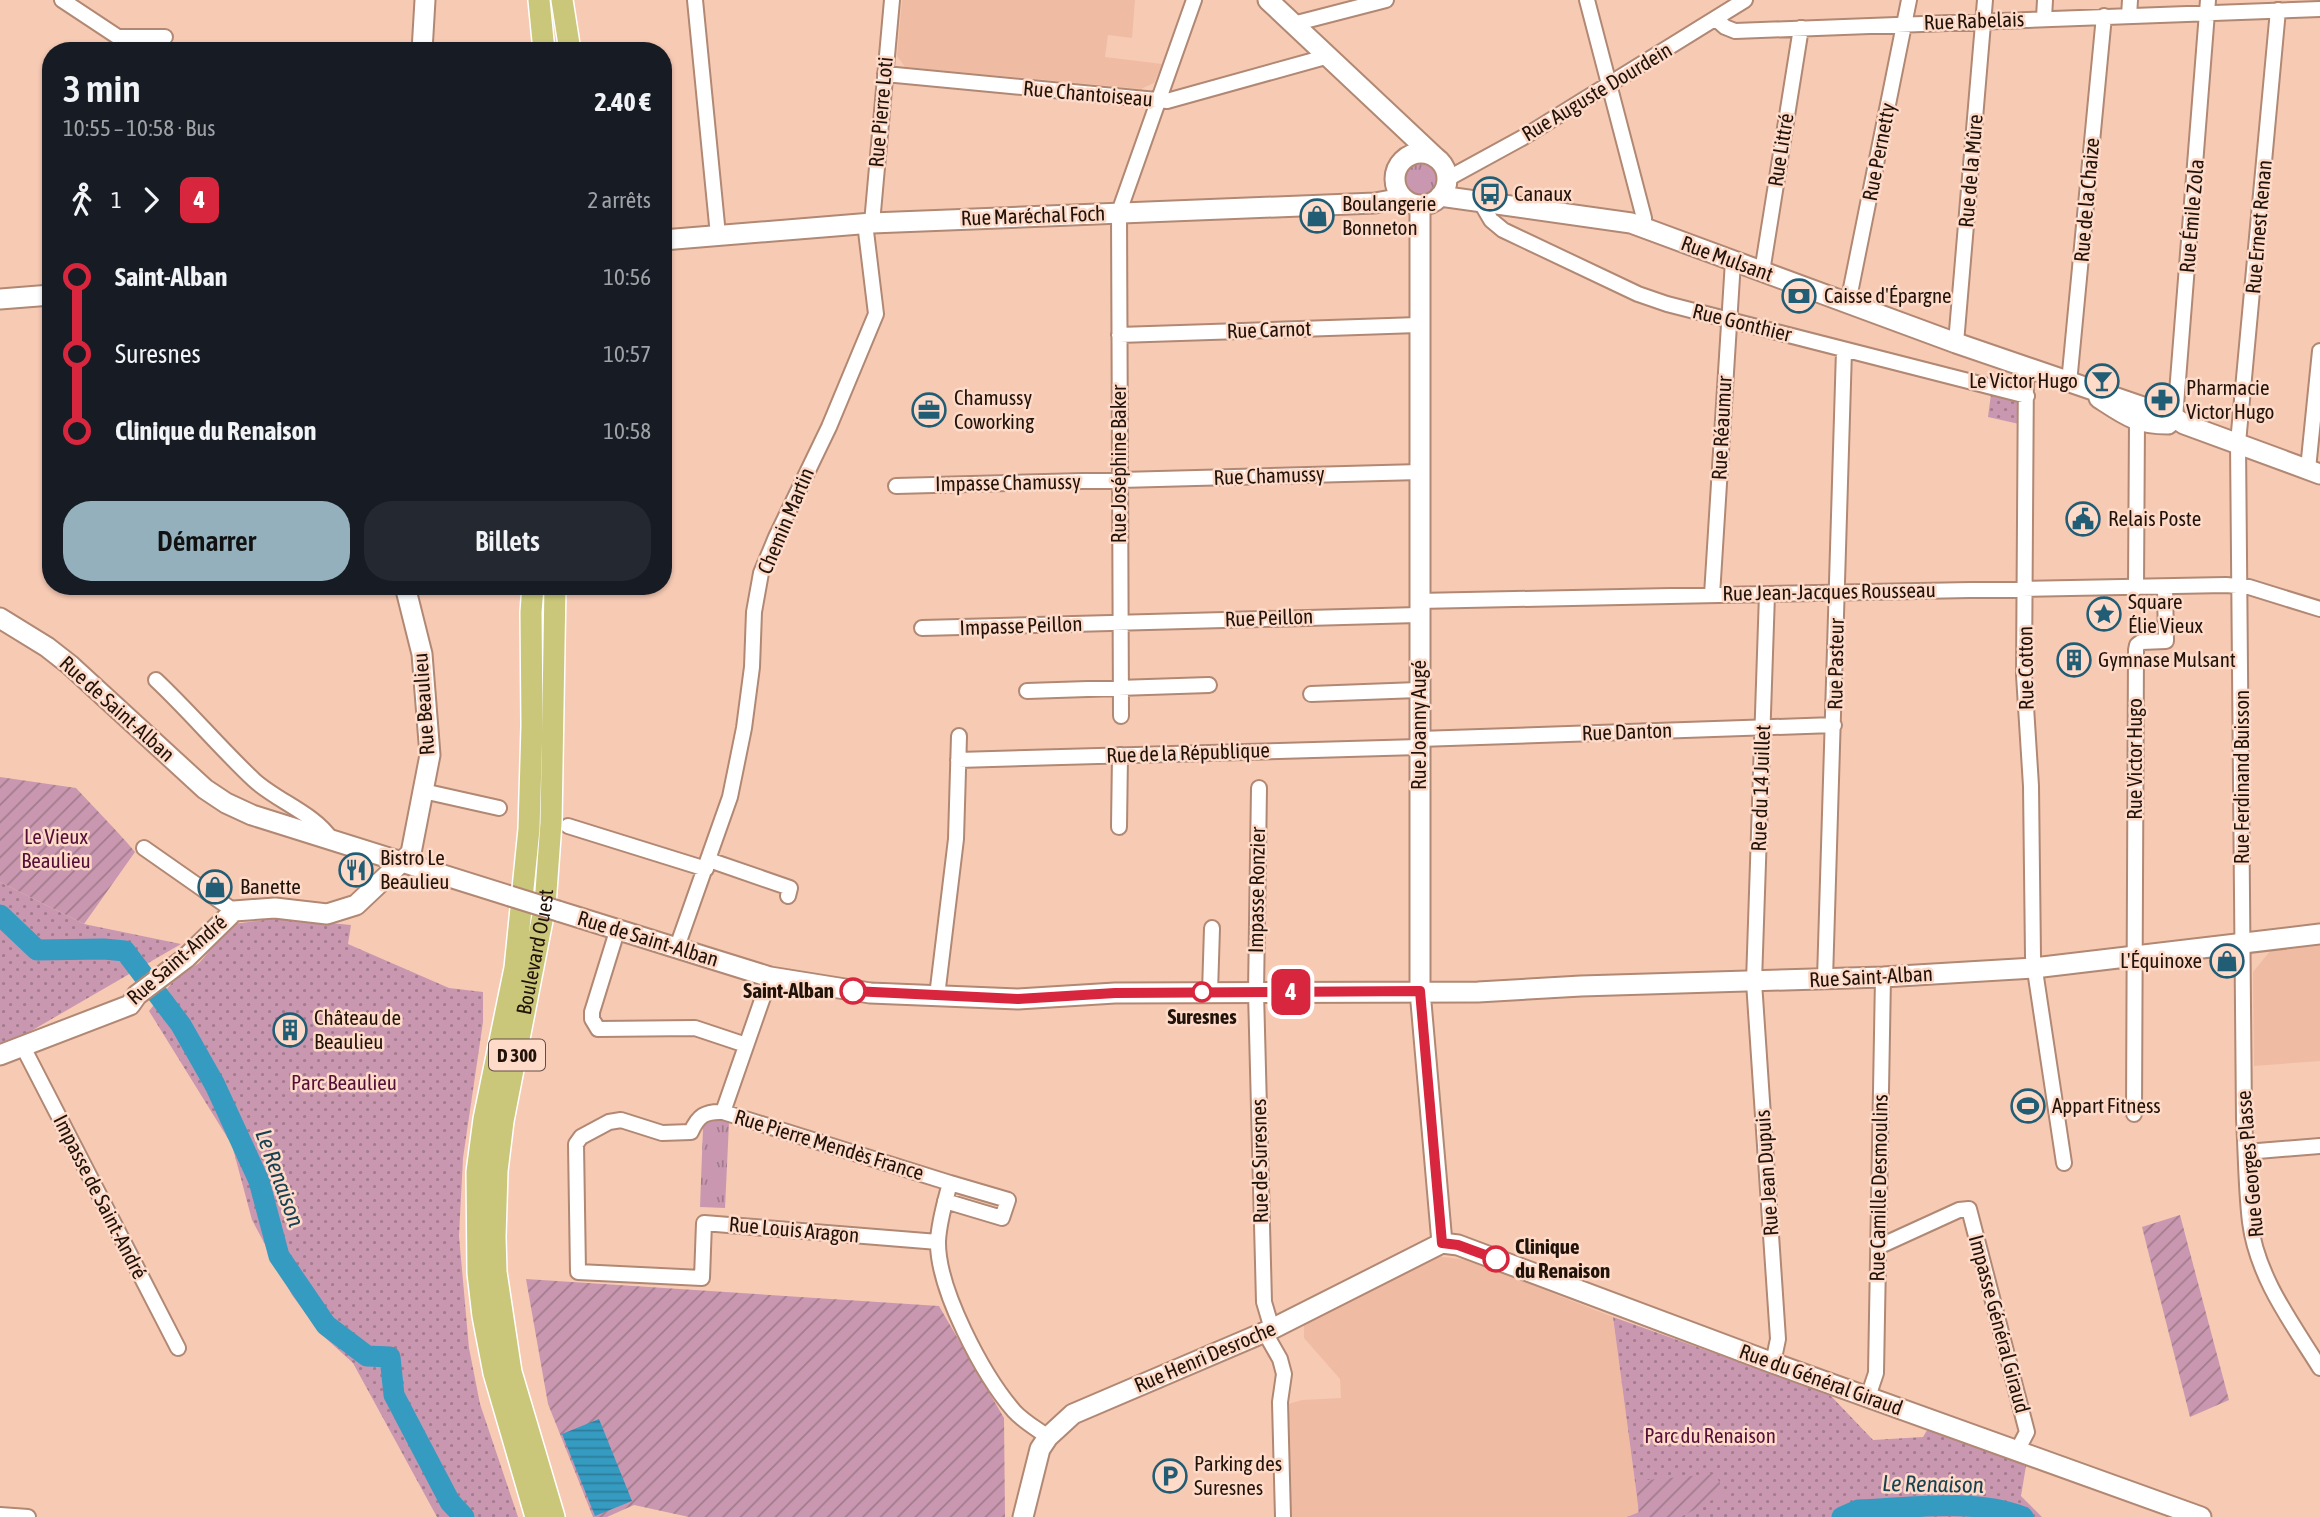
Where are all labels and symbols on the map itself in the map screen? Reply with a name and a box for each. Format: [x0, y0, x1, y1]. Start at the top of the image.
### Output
street label: Rue Rabelais [1923, 6, 2025, 34]
street label: Rue Auguste Dourdein [1517, 37, 1676, 145]
street label: Rue Pierre Loti [863, 56, 897, 168]
street label: Rue Chantoiseau [1022, 75, 1154, 111]
street label: Rue Pernetty [1857, 100, 1899, 203]
street label: Rue Littré [1762, 111, 1798, 188]
street label: Rue de la Mûre [1953, 113, 1987, 229]
street label: Rue de la Chaize [2069, 137, 2103, 263]
street label: Rue Émile Zola [2174, 158, 2208, 274]
street label: Rue Ernest Renan [2240, 159, 2276, 295]
bus stop icon: Canaux [1471, 175, 1509, 213]
place label: Canaux [1514, 181, 1572, 205]
place label: Boulangerie Bonneton [1342, 191, 1436, 239]
shop icon: Boulangerie Bonneton [1298, 197, 1336, 235]
street label: Rue Maréchal Foch [960, 200, 1106, 230]
street label: Rue Mulsant [1678, 230, 1777, 286]
bank icon: Caisse d'Épargne [1780, 277, 1818, 315]
place label: Caisse d'Épargne [1824, 283, 1952, 307]
street label: Rue Gonthier [1690, 298, 1795, 346]
street label: Rue Carnot [1226, 316, 1312, 342]
bar icon: Le Victor Hugo [2083, 362, 2121, 400]
place label: Le Victor Hugo [1969, 368, 2078, 392]
street label: Rue Réaumur [1706, 374, 1736, 481]
place label: Pharmacie Victor Hugo [2186, 375, 2275, 423]
pharmacy icon: Pharmacie Victor Hugo [2143, 381, 2181, 419]
street label: Rue Joséphine Baker [1106, 384, 1130, 543]
place label: Chamussy Coworking [954, 385, 1034, 433]
office icon: Chamussy Coworking [910, 391, 948, 429]
street label: Rue Chamussy [1213, 461, 1325, 489]
street label: Chemin Martin [752, 464, 818, 577]
street label: Impasse Chamussy [935, 469, 1081, 495]
public building icon: Relais Poste [2064, 500, 2102, 538]
place label: Relais Poste [2108, 506, 2201, 530]
street label: Rue Jean-Jacques Rousseau [1722, 577, 1936, 605]
place label: Square Élie Vieux [2128, 589, 2204, 637]
place icon: Square Élie Vieux [2085, 595, 2123, 633]
street label: Rue Peillon [1224, 603, 1314, 631]
street label: Impasse Peillon [959, 611, 1083, 639]
street label: Rue Pasteur [1822, 617, 1848, 710]
street label: Rue Cotton [2012, 626, 2038, 710]
building icon: Gymnase Mulsant [2055, 641, 2093, 679]
place label: Gymnase Mulsant [2098, 647, 2236, 671]
street label: Rue de Saint-Alban [55, 650, 180, 766]
street label: Rue Beaulieu [407, 652, 439, 756]
street label: Rue Joanny Augé [1406, 660, 1430, 790]
street label: Rue Ferdinand Buisson [2229, 690, 2253, 864]
street label: Rue Victor Hugo [2122, 698, 2146, 820]
street label: Rue Danton [1581, 717, 1673, 745]
street label: Rue du 14 Juillet [1746, 724, 1774, 852]
street label: Rue de la République [1106, 737, 1270, 767]
park label: Le Vieux Beaulieu [21, 824, 91, 872]
street label: Impasse Ronzier [1243, 826, 1269, 953]
place label: Bistro Le Beaulieu [380, 845, 449, 893]
restaurant icon: Bistro Le Beaulieu [337, 851, 375, 889]
shop icon: Banette [196, 868, 234, 906]
place label: Banette [240, 874, 301, 898]
street label: Boulevard Ouest [511, 888, 557, 1017]
street label: Rue de Saint-Alban [575, 905, 722, 971]
street label: Rue Saint-André [122, 909, 231, 1009]
shop icon: L'Équinoxe [2208, 942, 2246, 980]
place label: L'Équinoxe [2120, 948, 2202, 972]
street label: Rue Saint-Alban [1809, 961, 1933, 991]
line badge: 4 [1268, 969, 1314, 1015]
place label: Saint-Alban [743, 978, 834, 1002]
marker: Saint-Alban [840, 978, 866, 1004]
marker: Suresnes [1192, 982, 1212, 1002]
place label: Suresnes [1167, 1004, 1237, 1028]
place label: Château de Beaulieu [314, 1005, 401, 1053]
building icon: Château de Beaulieu [271, 1011, 309, 1049]
road number: D 300 [489, 1040, 545, 1070]
park label: Parc Beaulieu [291, 1070, 397, 1094]
sports icon: Appart Fitness [2009, 1087, 2047, 1125]
street label: Rue Georges Plasse [2231, 1090, 2267, 1239]
place label: Appart Fitness [2052, 1093, 2161, 1117]
street label: Rue Camille Desmoulins [1864, 1094, 1892, 1282]
street label: Rue de Suresnes [1246, 1098, 1272, 1224]
street label: Rue Pierre Mendès France [732, 1104, 927, 1184]
street label: Rue Jean Dupuis [1750, 1109, 1782, 1237]
street label: Impasse de Saint-André [49, 1111, 153, 1283]
water label: Le Renaison [250, 1126, 310, 1230]
street label: Rue Louis Aragon [728, 1211, 860, 1247]
street label: Impasse Général Giraud [1965, 1232, 2035, 1415]
place label: Clinique du Renaison [1515, 1234, 1610, 1282]
marker: Clinique du Renaison [1483, 1246, 1509, 1272]
street label: Rue Henri Desroche [1130, 1316, 1279, 1397]
street label: Rue du Général Giraud [1736, 1338, 1906, 1420]
park label: Parc du Renaison [1644, 1423, 1776, 1447]
place label: Parking des Suresnes [1194, 1451, 1282, 1499]
parking icon: Parking des Suresnes [1151, 1457, 1189, 1495]
water label: Le Renaison [1882, 1470, 1984, 1498]

